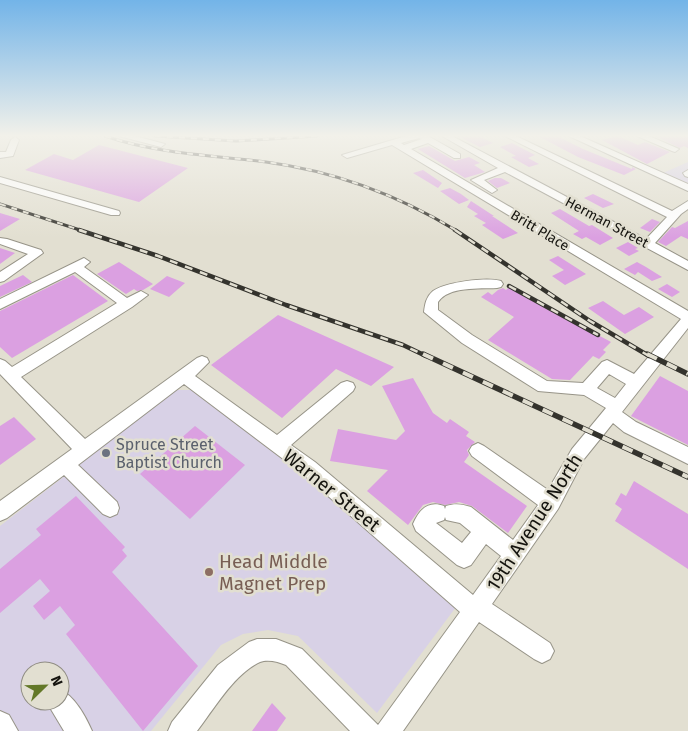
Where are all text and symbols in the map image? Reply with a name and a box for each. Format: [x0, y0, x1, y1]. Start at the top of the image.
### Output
street label: Herman Street [562, 193, 652, 252]
street label: Britt Place [507, 206, 572, 255]
place label: Spruce Street Baptist Church [116, 435, 222, 472]
street label: Warner Street [279, 444, 385, 537]
marker: Spruce Street Baptist Church [100, 447, 112, 459]
street label: 19th Avenue North [482, 449, 587, 595]
place label: Head Middle Magnet Prep [219, 550, 328, 595]
marker: Head Middle Magnet Prep [203, 566, 215, 578]
north arrow [20, 661, 70, 711]
text: N [47, 674, 66, 689]

